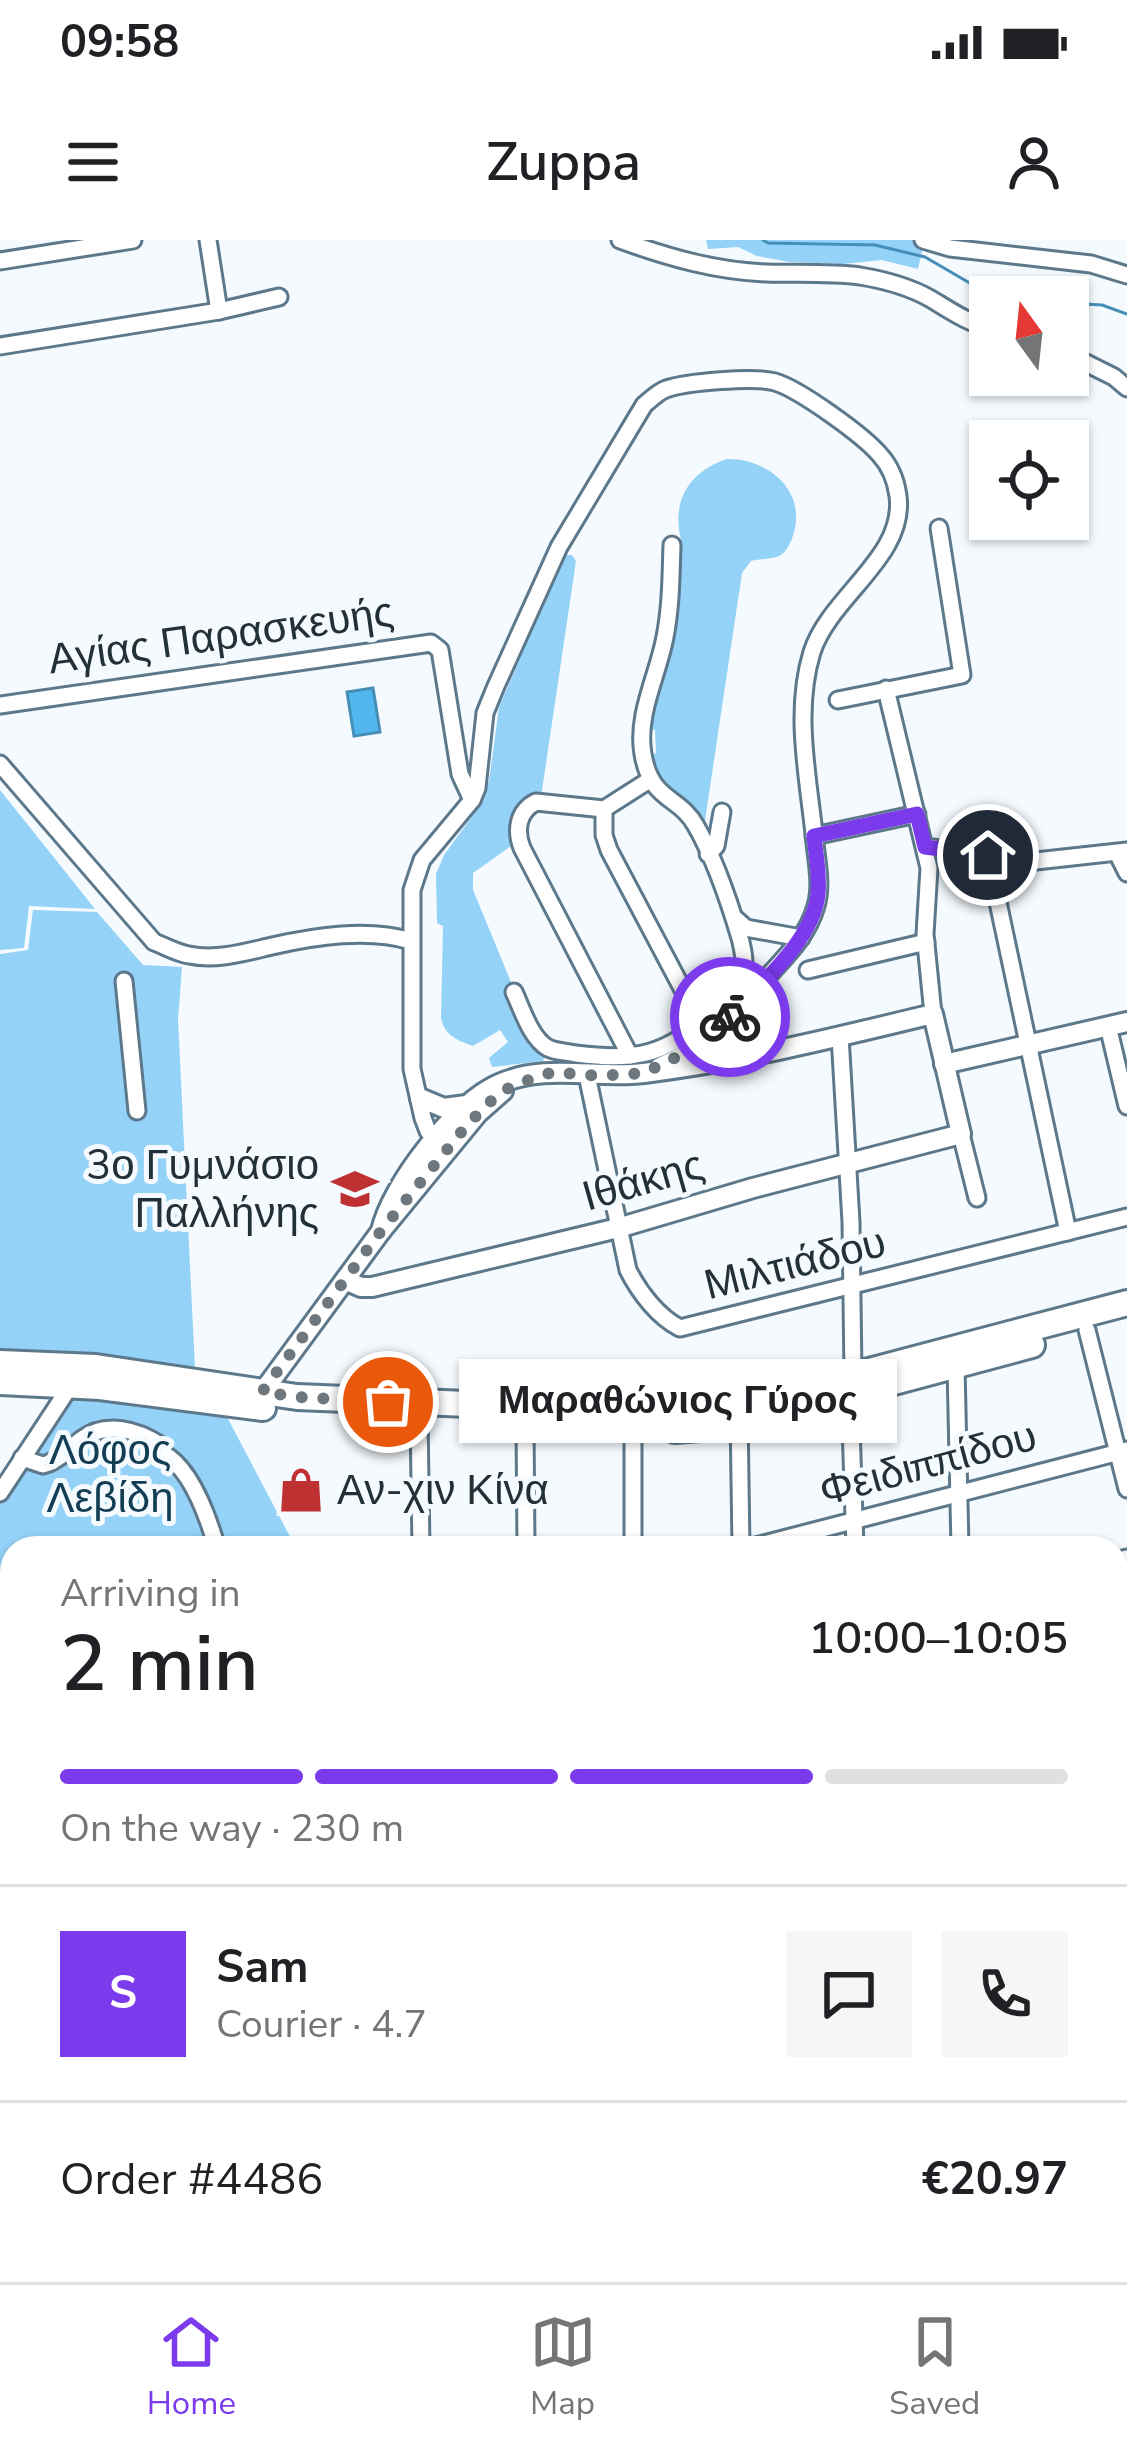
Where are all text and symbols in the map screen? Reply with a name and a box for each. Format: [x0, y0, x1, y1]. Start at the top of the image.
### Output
text: 09:58 [60, 12, 179, 73]
text: Zuppa [486, 125, 641, 199]
icon: menu [60, 129, 126, 195]
icon: person [1001, 129, 1067, 195]
north arrow [969, 276, 1089, 396]
map controls [969, 276, 1089, 540]
button: locate [969, 420, 1089, 540]
street label: Αγίας Παρασκευής [45, 584, 397, 688]
pin [937, 804, 1039, 906]
icon: home [955, 822, 1021, 888]
courier [670, 957, 790, 1077]
icon: bike [697, 984, 763, 1050]
place label: 3ο Γυμνάσιο Παλλήνης [86, 1137, 319, 1242]
street label: Ιθάκης [576, 1137, 710, 1225]
school or university icon: 3ο Γυμνάσιο Παλλήνης [330, 1164, 380, 1214]
street label: Μιλτιάδου [698, 1214, 892, 1314]
pin [337, 1351, 439, 1453]
callout: Μαραθώνιος Γύρος [460, 1360, 898, 1444]
icon: bag [355, 1369, 421, 1435]
text: Μαραθώνιος Γύρος [498, 1374, 858, 1427]
street label: Φειδιππίδου [813, 1408, 1043, 1520]
park label: Λόφος Λεβίδη [46, 1422, 174, 1527]
place label: Αν-χιν Κίνα [337, 1462, 549, 1519]
shop icon: Αν-χιν Κίνα [276, 1465, 326, 1515]
text: Arriving in [60, 1567, 241, 1620]
text: 10:00–10:05 [808, 1608, 1068, 1669]
text: 2 min [60, 1611, 259, 1718]
text: On the way · 230 m [60, 1802, 404, 1855]
button: chat [786, 1931, 912, 2057]
button: phone [942, 1931, 1068, 2057]
text: Sam [216, 1937, 308, 1998]
text: S [109, 1963, 137, 2024]
text: Courier · 4.7 [216, 1998, 427, 2051]
text: Order #4486 [60, 2149, 323, 2210]
text: €20.97 [922, 2149, 1068, 2210]
tab: Home [147, 2309, 236, 2426]
tab: Map [530, 2309, 596, 2426]
tab: Saved [889, 2309, 980, 2426]

